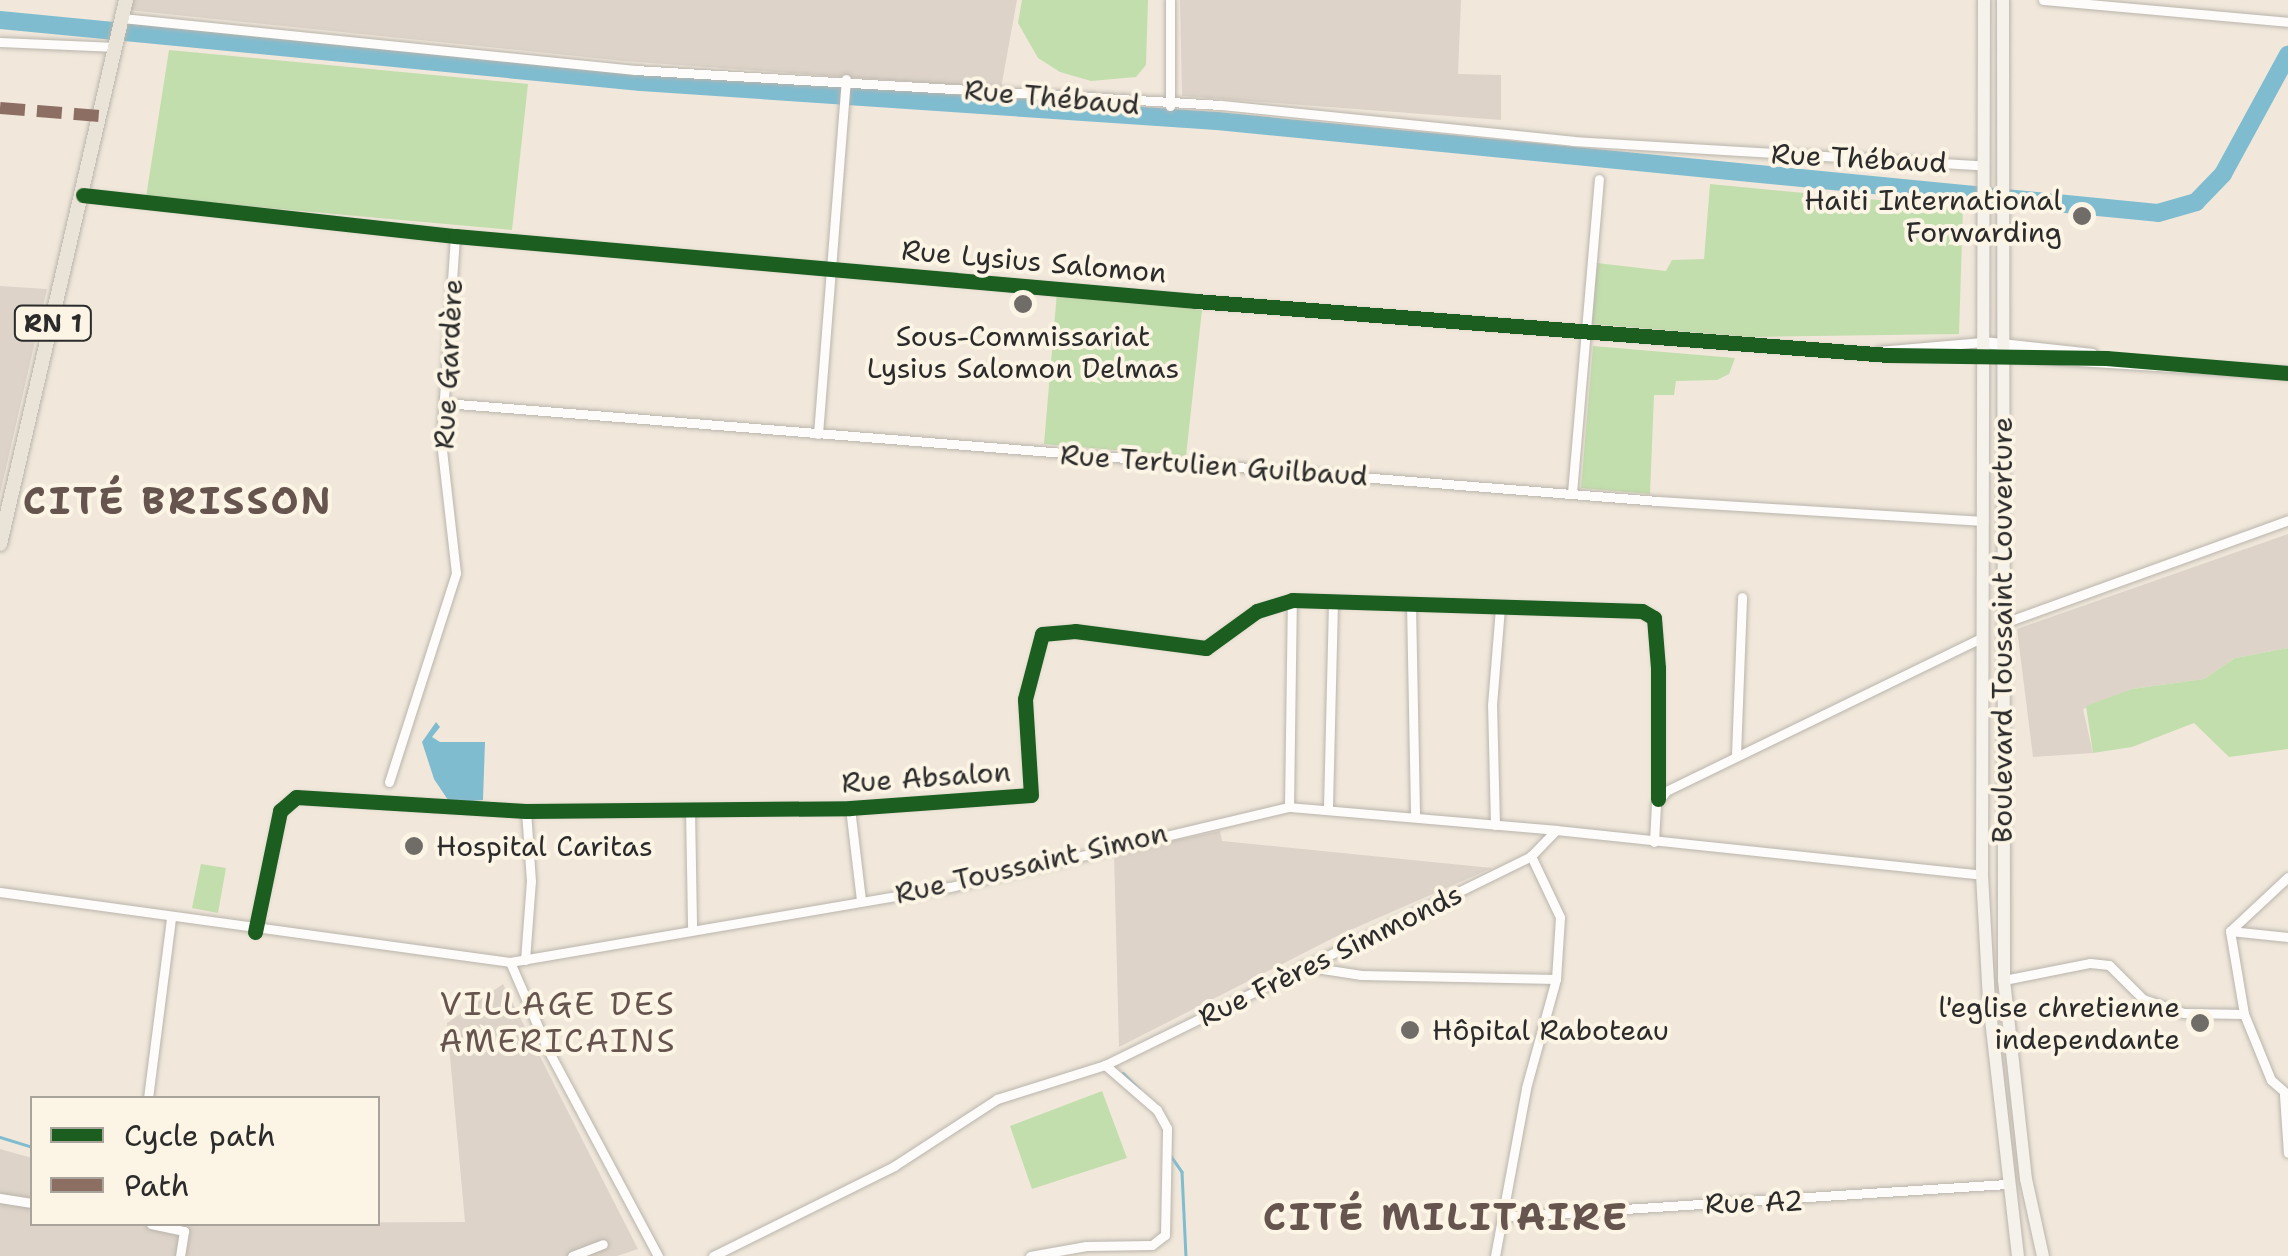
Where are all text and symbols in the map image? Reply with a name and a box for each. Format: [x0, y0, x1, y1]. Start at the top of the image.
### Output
street label: Rue Thébaud [963, 73, 1141, 121]
street label: Rue Thébaud [1770, 137, 1948, 179]
place label: Haiti International Forwarding [1804, 183, 2062, 249]
marker: Haiti International Forwarding [2071, 205, 2093, 227]
street label: Rue Lysius Salomon [900, 233, 1168, 289]
street label: Rue Gardère [427, 278, 469, 450]
marker: Sous-Commissariat Lysius Salomon Delmas [1012, 293, 1034, 315]
road number: RN 1 [13, 303, 93, 343]
place label: Sous-Commissariat Lysius Salomon Delmas [867, 319, 1179, 385]
street label: Boulevard Toussaint Louverture [1985, 417, 2019, 843]
street label: Rue Tertulien Guilbaud [1059, 437, 1369, 493]
district label: CITÉ BRISSON [23, 478, 333, 524]
street label: Rue Absalon [840, 754, 1012, 800]
street label: Rue Toussaint Simon [892, 815, 1170, 911]
place label: Hospital Caritas [436, 829, 653, 863]
marker: Hospital Caritas [401, 833, 427, 859]
street label: Rue Frères Simmonds [1193, 877, 1467, 1033]
district label: VILLAGE DES AMERICAINS [439, 986, 677, 1061]
place label: l'eglise chretienne independante [1939, 990, 2180, 1056]
marker: l'eglise chretienne independante [2189, 1012, 2211, 1034]
place label: Hôpital Raboteau [1432, 1013, 1669, 1047]
marker: Hôpital Raboteau [1397, 1017, 1423, 1043]
legend [30, 1096, 380, 1226]
text: Cycle path [124, 1115, 276, 1156]
text: Path [124, 1165, 190, 1206]
street label: Rue A2 [1704, 1183, 1804, 1221]
district label: CITÉ MILITAIRE [1263, 1194, 1629, 1240]

